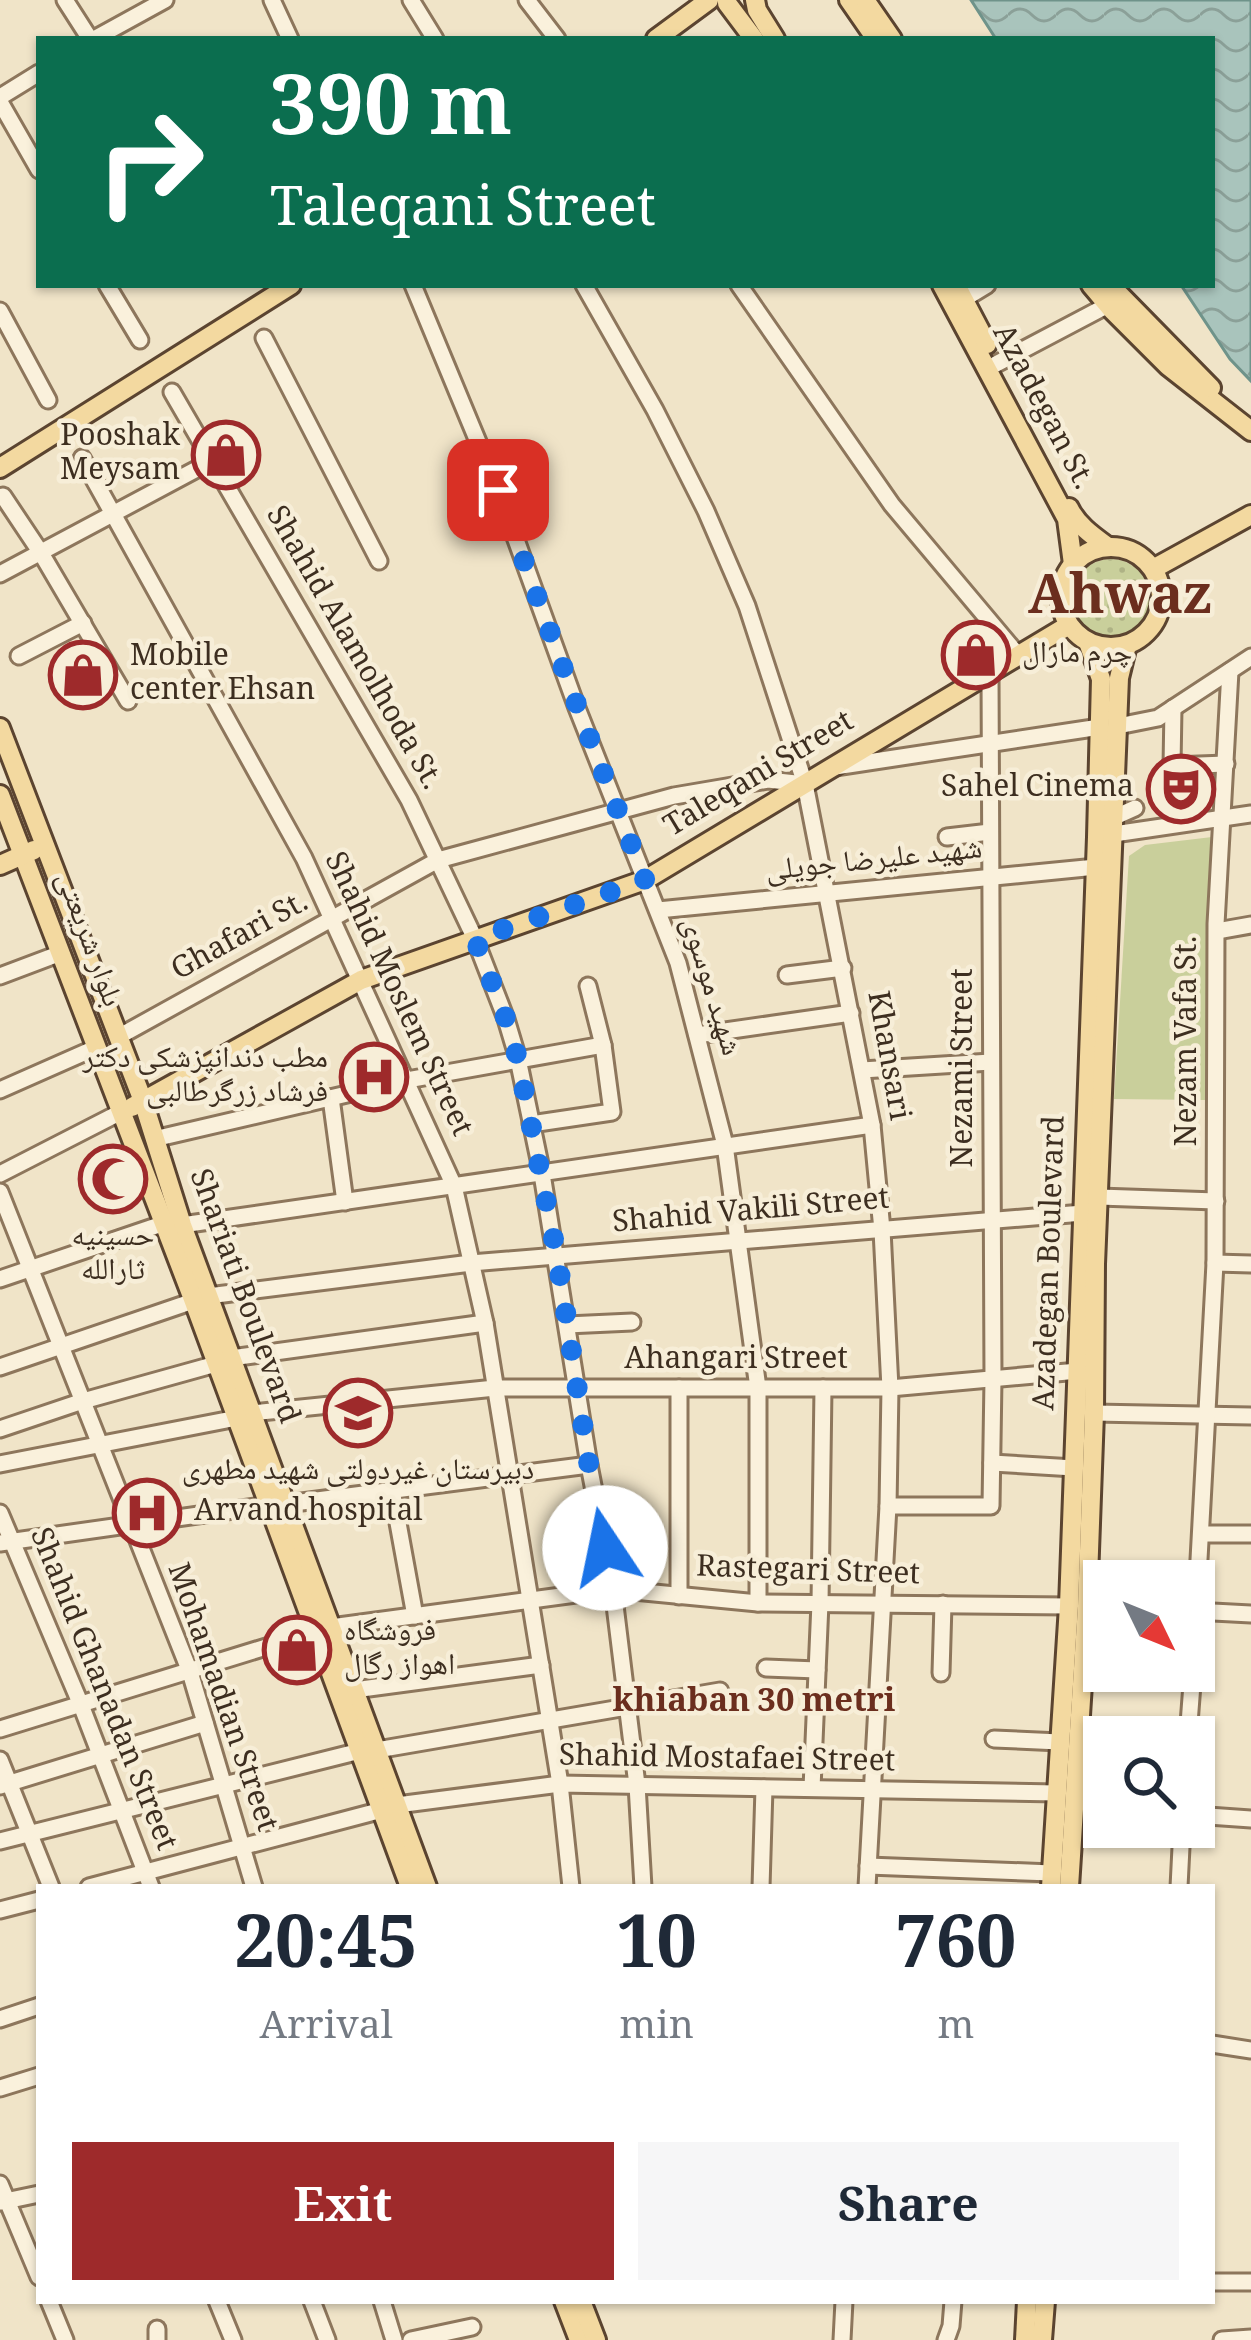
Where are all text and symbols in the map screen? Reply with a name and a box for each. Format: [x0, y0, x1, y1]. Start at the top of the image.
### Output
text: 390 m [270, 44, 512, 187]
icon: right [72, 84, 228, 240]
text: Taleqani Street [270, 167, 656, 259]
street label: Azadegan St. [976, 316, 1106, 500]
place label: Pooshak Meysam [60, 413, 180, 498]
shop icon: Pooshak Meysam [191, 420, 261, 490]
pin [447, 439, 549, 541]
icon: arrive [465, 457, 531, 523]
street label: Shahid Alamolhoda St. [250, 497, 454, 801]
district label: Ahwaz [1028, 555, 1212, 647]
shop icon: چرم مارال [941, 620, 1011, 690]
place label: چرم مارال [1022, 630, 1132, 681]
place label: Mobile center Ehsan [130, 633, 315, 718]
shop icon: Mobile center Ehsan [48, 640, 118, 710]
street label: Taleqani Street [655, 699, 865, 853]
theatre icon: Sahel Cinema [1146, 754, 1216, 824]
place label: Sahel Cinema [941, 764, 1134, 815]
street label: شهید علیرضا جویلی [763, 825, 985, 899]
street label: Shahid Moslem Street [308, 844, 484, 1146]
street label: بلوار شریعتی [39, 865, 135, 1015]
street label: Ghafari St. [163, 879, 319, 997]
street label: شهید موسوی [664, 911, 754, 1063]
street label: Nezam Vafa St. [1164, 936, 1215, 1147]
street label: Nezami Street [940, 968, 991, 1168]
street label: Khansari [850, 987, 923, 1125]
place label: مطب دندانپزشکی دکتر فرشاد زرگرطالبی [82, 1035, 328, 1120]
hospital icon: مطب دندانپزشکی دکتر فرشاد زرگرطالبی [339, 1042, 409, 1112]
street label: Azadegan Boulevard [1021, 1115, 1083, 1411]
mosque icon: حسینیه ثارالله [78, 1144, 148, 1214]
street label: Shariati Boulevard [172, 1162, 312, 1432]
street label: Shahid Vakili Street [610, 1175, 892, 1251]
place label: حسینیه ثارالله [72, 1213, 154, 1298]
street label: Ahangari Street [624, 1336, 848, 1387]
school or university icon: دبیرستان غیردولتی شهید مطهری [323, 1378, 393, 1448]
place label: دبیرستان غیردولتی شهید مطهری [182, 1447, 534, 1498]
hospital icon: Arvand hospital [112, 1478, 182, 1548]
position arrow [542, 1485, 668, 1611]
place label: Arvand hospital [194, 1488, 423, 1539]
street label: Shahid Ghanadan Street [13, 1521, 189, 1859]
street label: Rastegari Street [695, 1544, 921, 1602]
street label: Mohamadian Street [150, 1557, 290, 1839]
north arrow [1083, 1560, 1215, 1692]
map controls [1083, 1560, 1215, 1848]
place label: فروشگاه اهواز رگال [344, 1608, 455, 1693]
shop icon: فروشگاه اهواز رگال [262, 1615, 332, 1685]
district label: khiaban 30 metri [613, 1676, 896, 1732]
button: search [1083, 1716, 1215, 1848]
street label: Shahid Mostafaei Street [558, 1733, 896, 1789]
text: 20:45 [235, 1890, 418, 2013]
text: 10 [616, 1890, 697, 2013]
text: 760 [896, 1890, 1016, 2013]
text: Arrival [259, 1996, 393, 2063]
text: min [619, 1996, 694, 2063]
text: m [937, 1996, 974, 2063]
button: Exit [72, 2142, 614, 2280]
button: Share [638, 2142, 1179, 2280]

